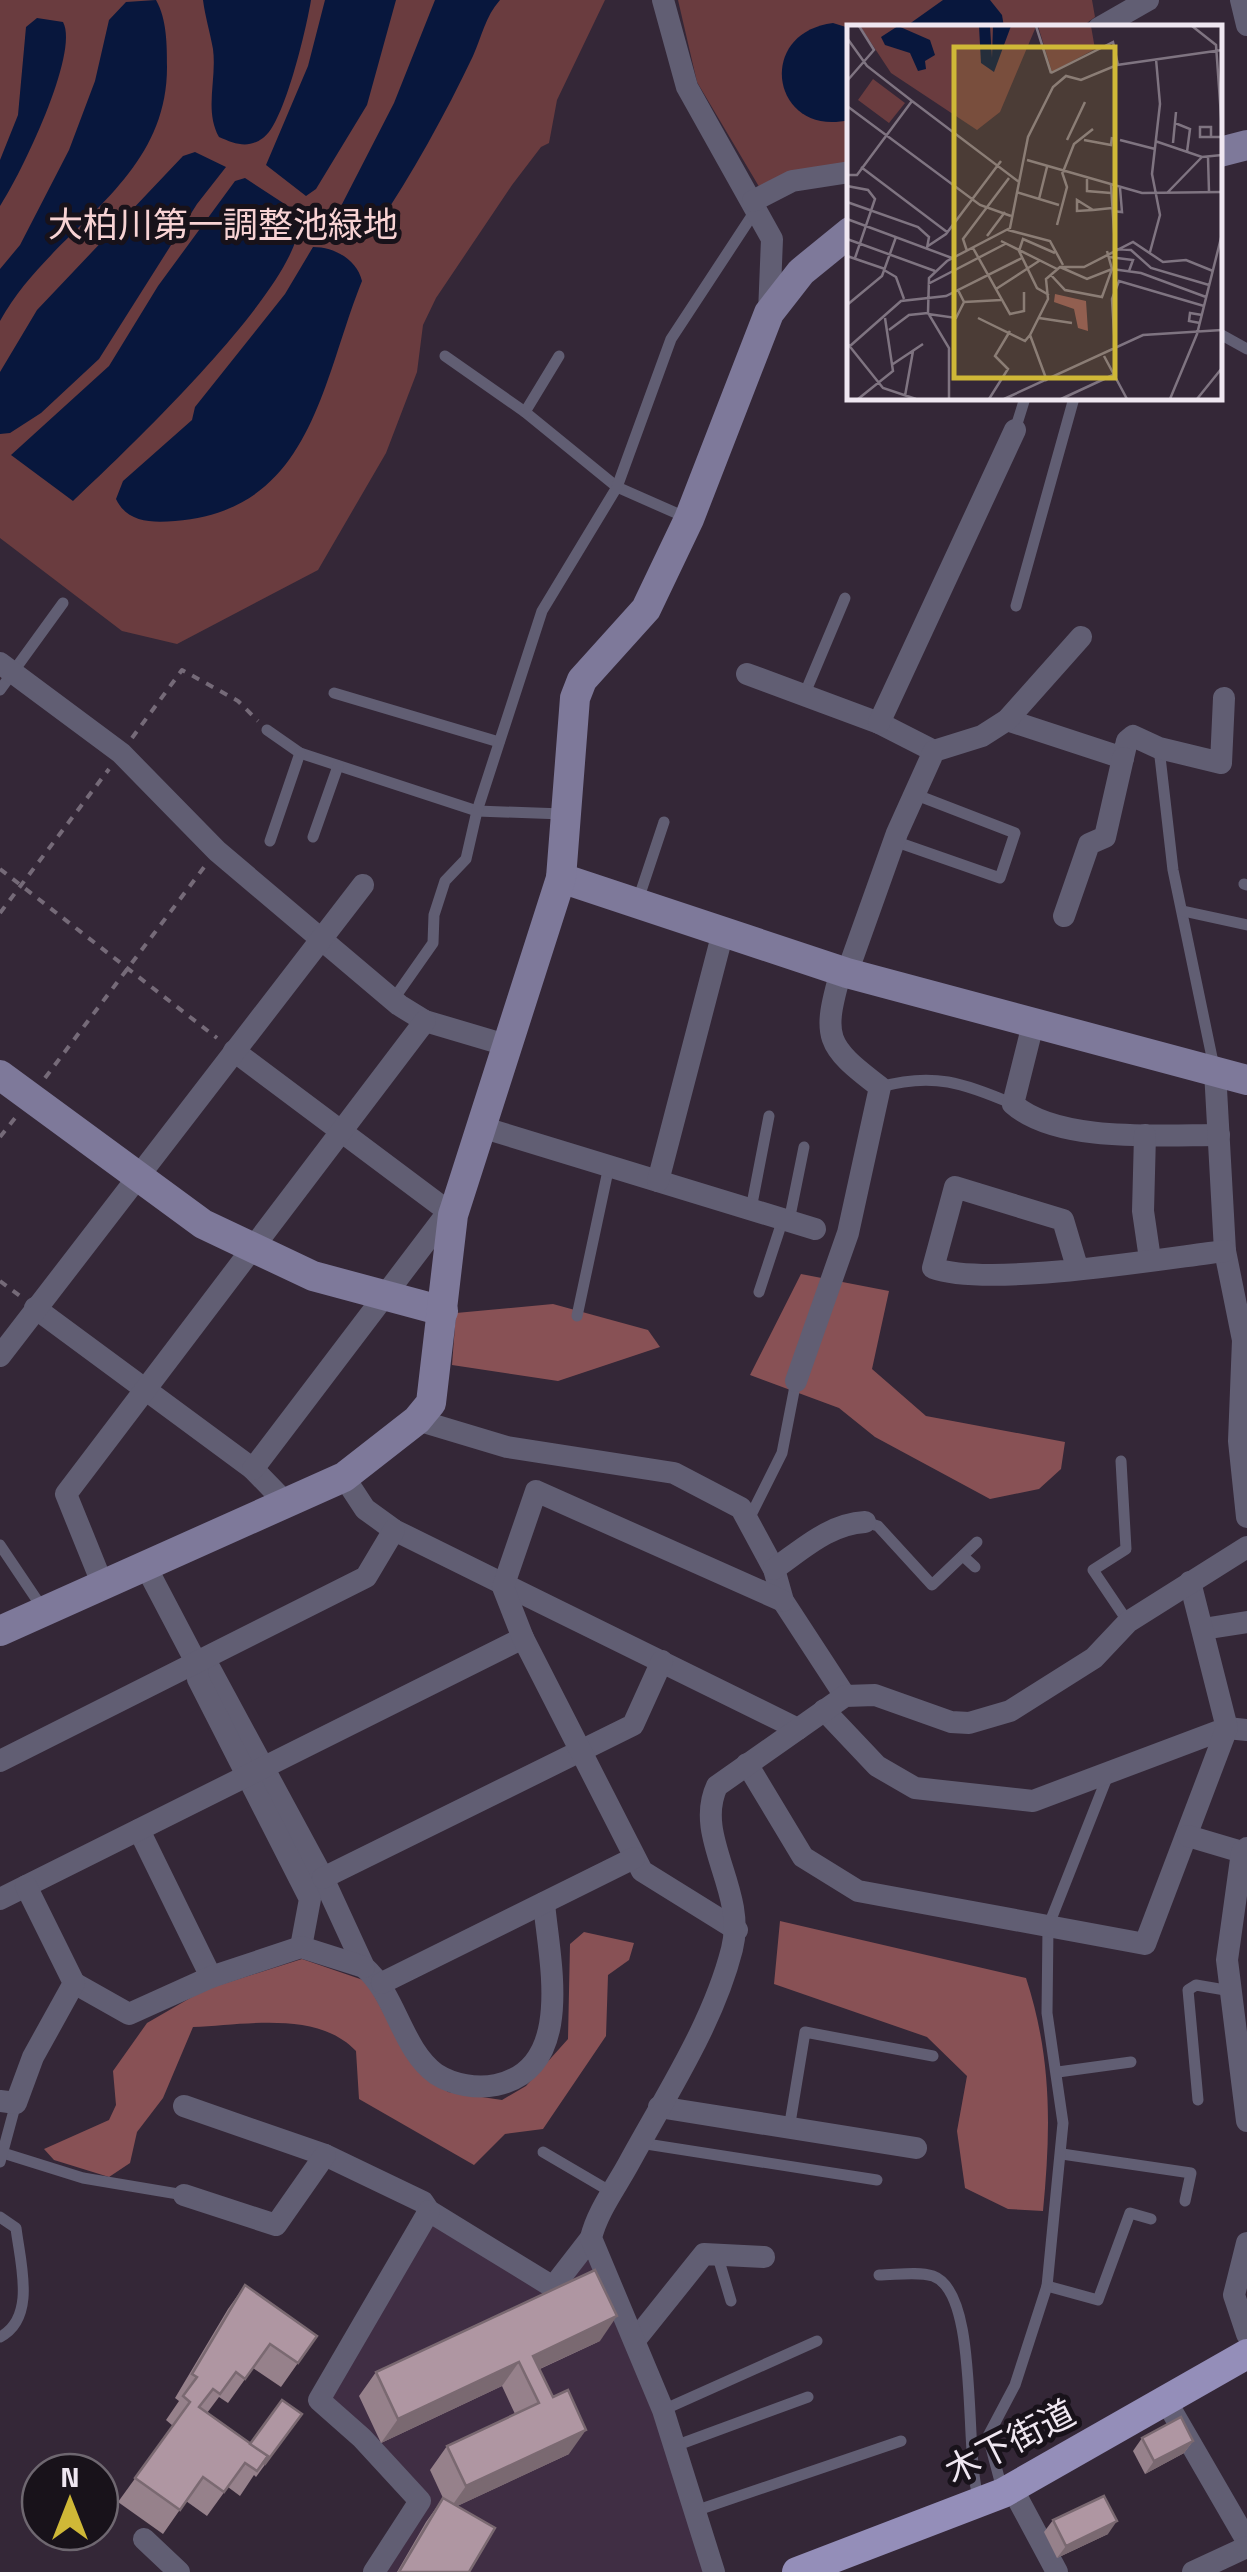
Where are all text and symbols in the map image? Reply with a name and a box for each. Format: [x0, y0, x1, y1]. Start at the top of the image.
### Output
inset map [847, 25, 1222, 400]
park label: 大柏川第一調整池緑地 [48, 197, 398, 251]
street label: 木下街道 [935, 2385, 1084, 2497]
north arrow [20, 2452, 120, 2552]
text: N [60, 2455, 80, 2498]

